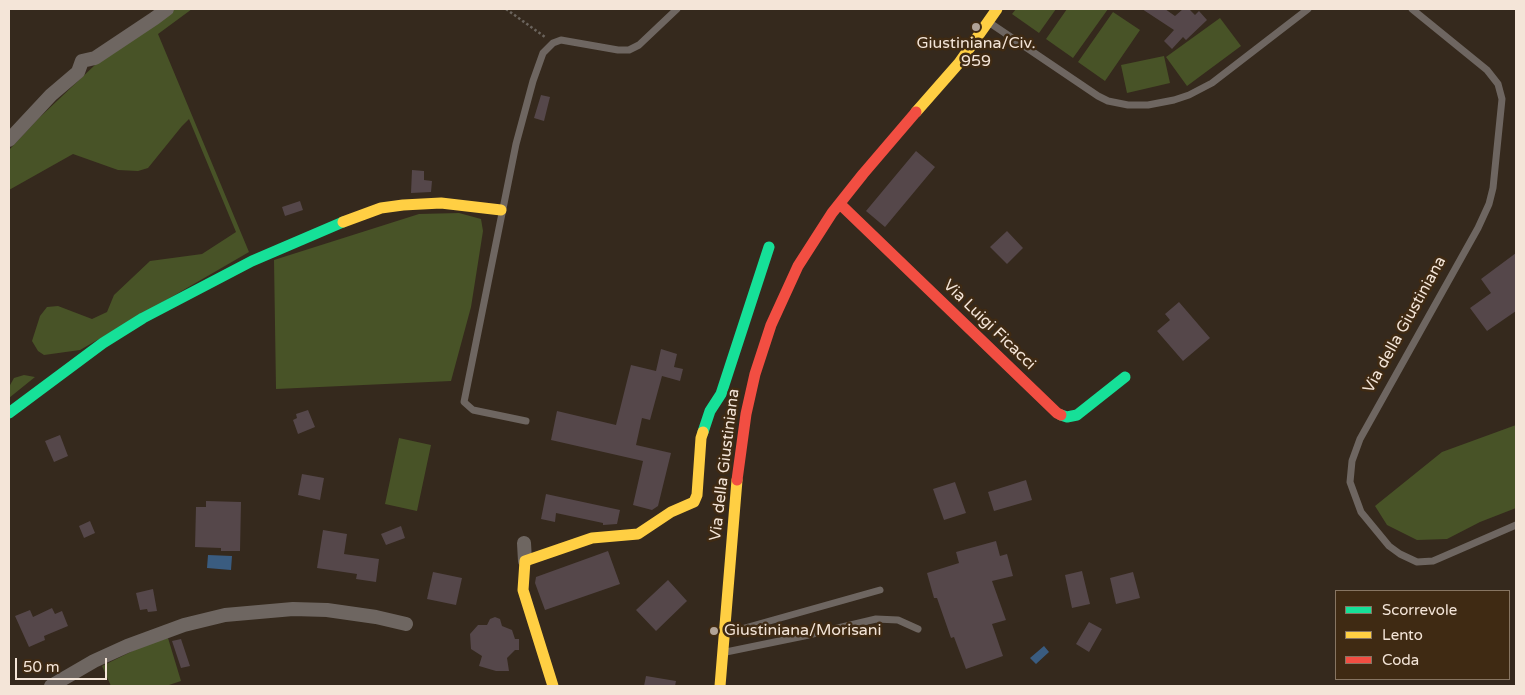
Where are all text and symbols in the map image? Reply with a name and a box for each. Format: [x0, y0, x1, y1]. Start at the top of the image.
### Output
marker: Giustiniana/Civ. 959 [970, 21, 982, 33]
place label: Giustiniana/Civ. 959 [916, 34, 1036, 72]
street label: Via della Giustiniana [1359, 253, 1451, 397]
street label: Via Luigi Ficacci [939, 276, 1039, 374]
street label: Via della Giustiniana [706, 388, 744, 542]
legend [1335, 590, 1510, 680]
text: Scorrevole [1382, 601, 1457, 619]
place label: Giustiniana/Morisani [724, 621, 882, 641]
marker: Giustiniana/Morisani [708, 625, 720, 637]
text: Lento [1382, 626, 1423, 644]
scale bar [18, 648, 110, 680]
text: Coda [1382, 651, 1419, 669]
text: 50 m [23, 658, 60, 676]

